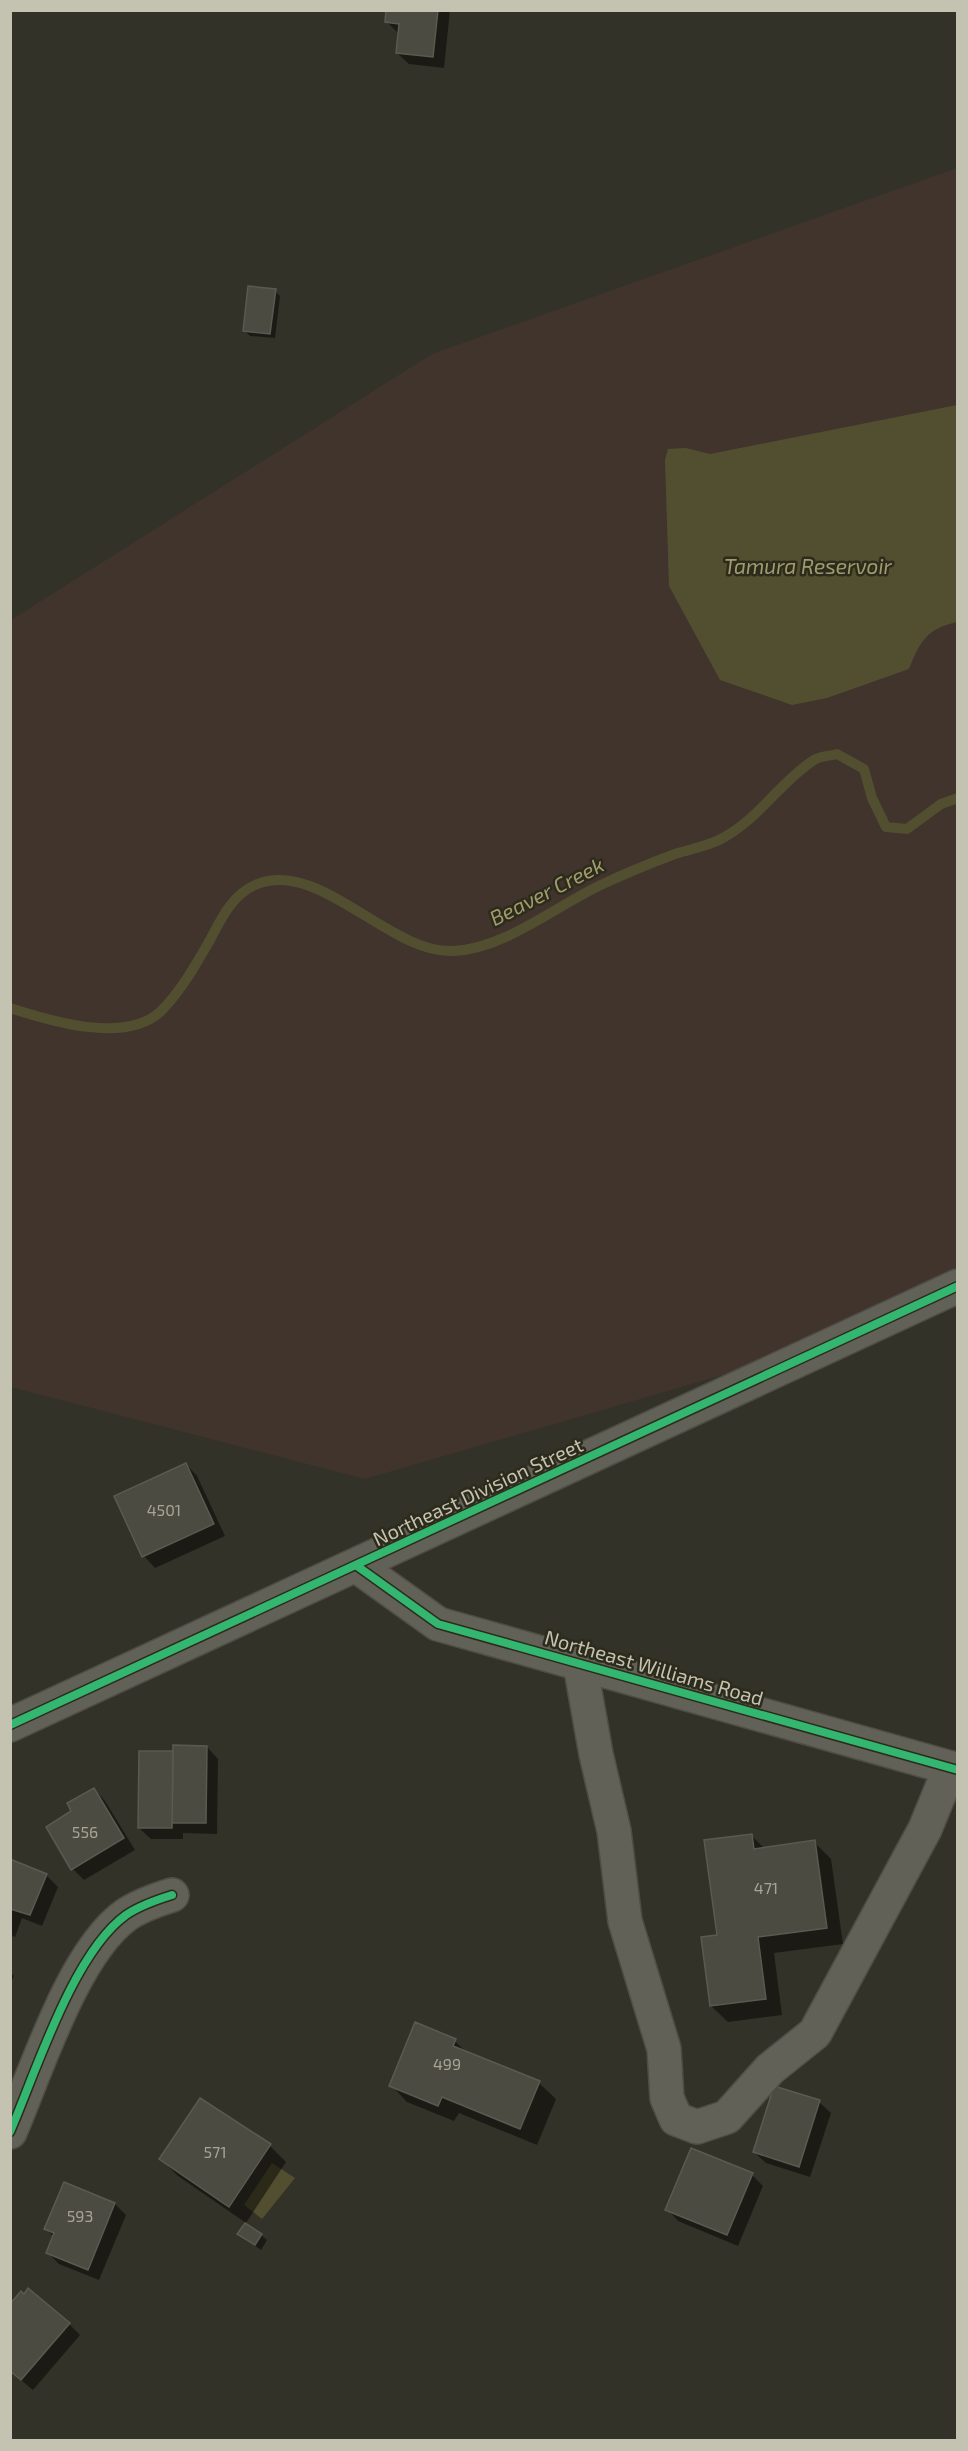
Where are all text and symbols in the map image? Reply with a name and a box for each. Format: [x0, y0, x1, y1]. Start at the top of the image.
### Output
water label: Tamura Reservoir [724, 553, 893, 578]
water label: Beaver Creek [485, 851, 608, 930]
street label: Northeast Division Street [369, 1432, 587, 1550]
house number: 4501 [147, 1500, 181, 1519]
street label: Northeast Williams Road [542, 1624, 766, 1710]
house number: 556 [72, 1822, 98, 1841]
house number: 471 [754, 1878, 778, 1897]
house number: 499 [433, 2054, 461, 2073]
house number: 571 [203, 2142, 227, 2161]
house number: 593 [67, 2206, 93, 2225]

